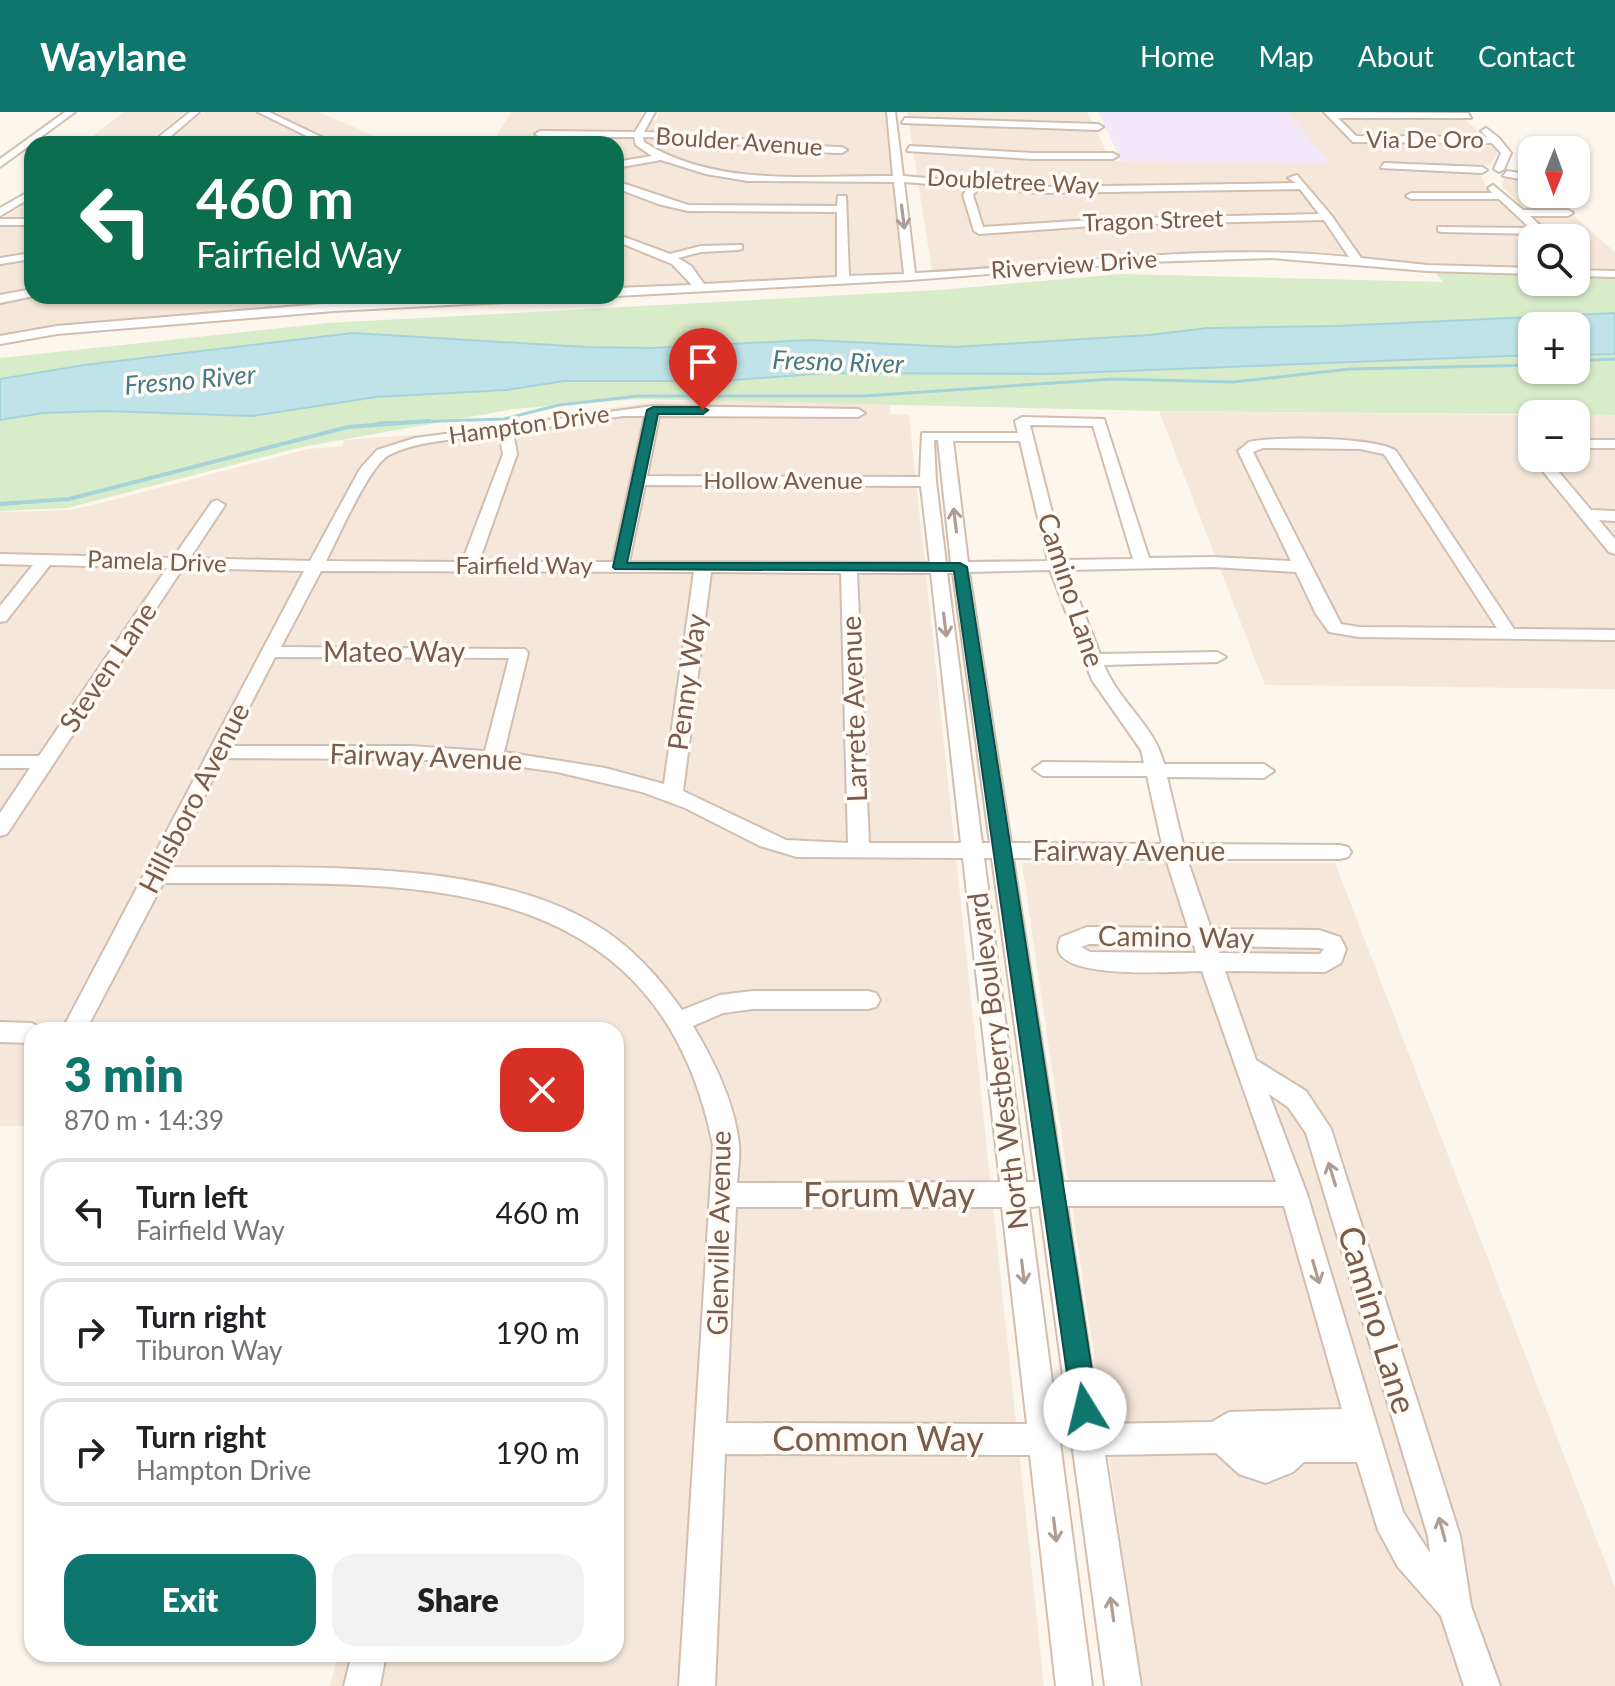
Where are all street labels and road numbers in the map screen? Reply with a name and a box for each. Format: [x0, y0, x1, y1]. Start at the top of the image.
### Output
street label: Boulder Avenue [655, 120, 823, 161]
street label: Via De Oro [1366, 124, 1484, 153]
street label: Doubletree Way [926, 162, 1100, 200]
street label: Tragon Street [1082, 203, 1224, 236]
street label: Riverview Drive [990, 243, 1158, 284]
street label: Hampton Drive [447, 398, 611, 449]
street label: Hollow Avenue [703, 465, 863, 494]
street label: Camino Lane [1031, 508, 1113, 671]
street label: Pamela Drive [87, 544, 227, 577]
street label: Fairfield Way [455, 550, 593, 579]
street label: Steven Lane [51, 595, 163, 738]
street label: Penny Way [660, 611, 713, 752]
street label: Larrete Avenue [833, 615, 873, 803]
street label: Mateo Way [323, 634, 466, 668]
street label: Hillsboro Avenue [130, 697, 256, 898]
street label: Fairway Avenue [329, 736, 523, 776]
street label: Fairway Avenue [1033, 833, 1225, 867]
street label: North Westberry Boulevard [959, 891, 1035, 1232]
street label: Camino Way [1098, 918, 1255, 954]
street label: Glenville Avenue [699, 1130, 737, 1336]
street label: Forum Way [803, 1173, 975, 1214]
street label: Camino Lane [1330, 1221, 1426, 1418]
street label: Common Way [772, 1417, 984, 1458]

